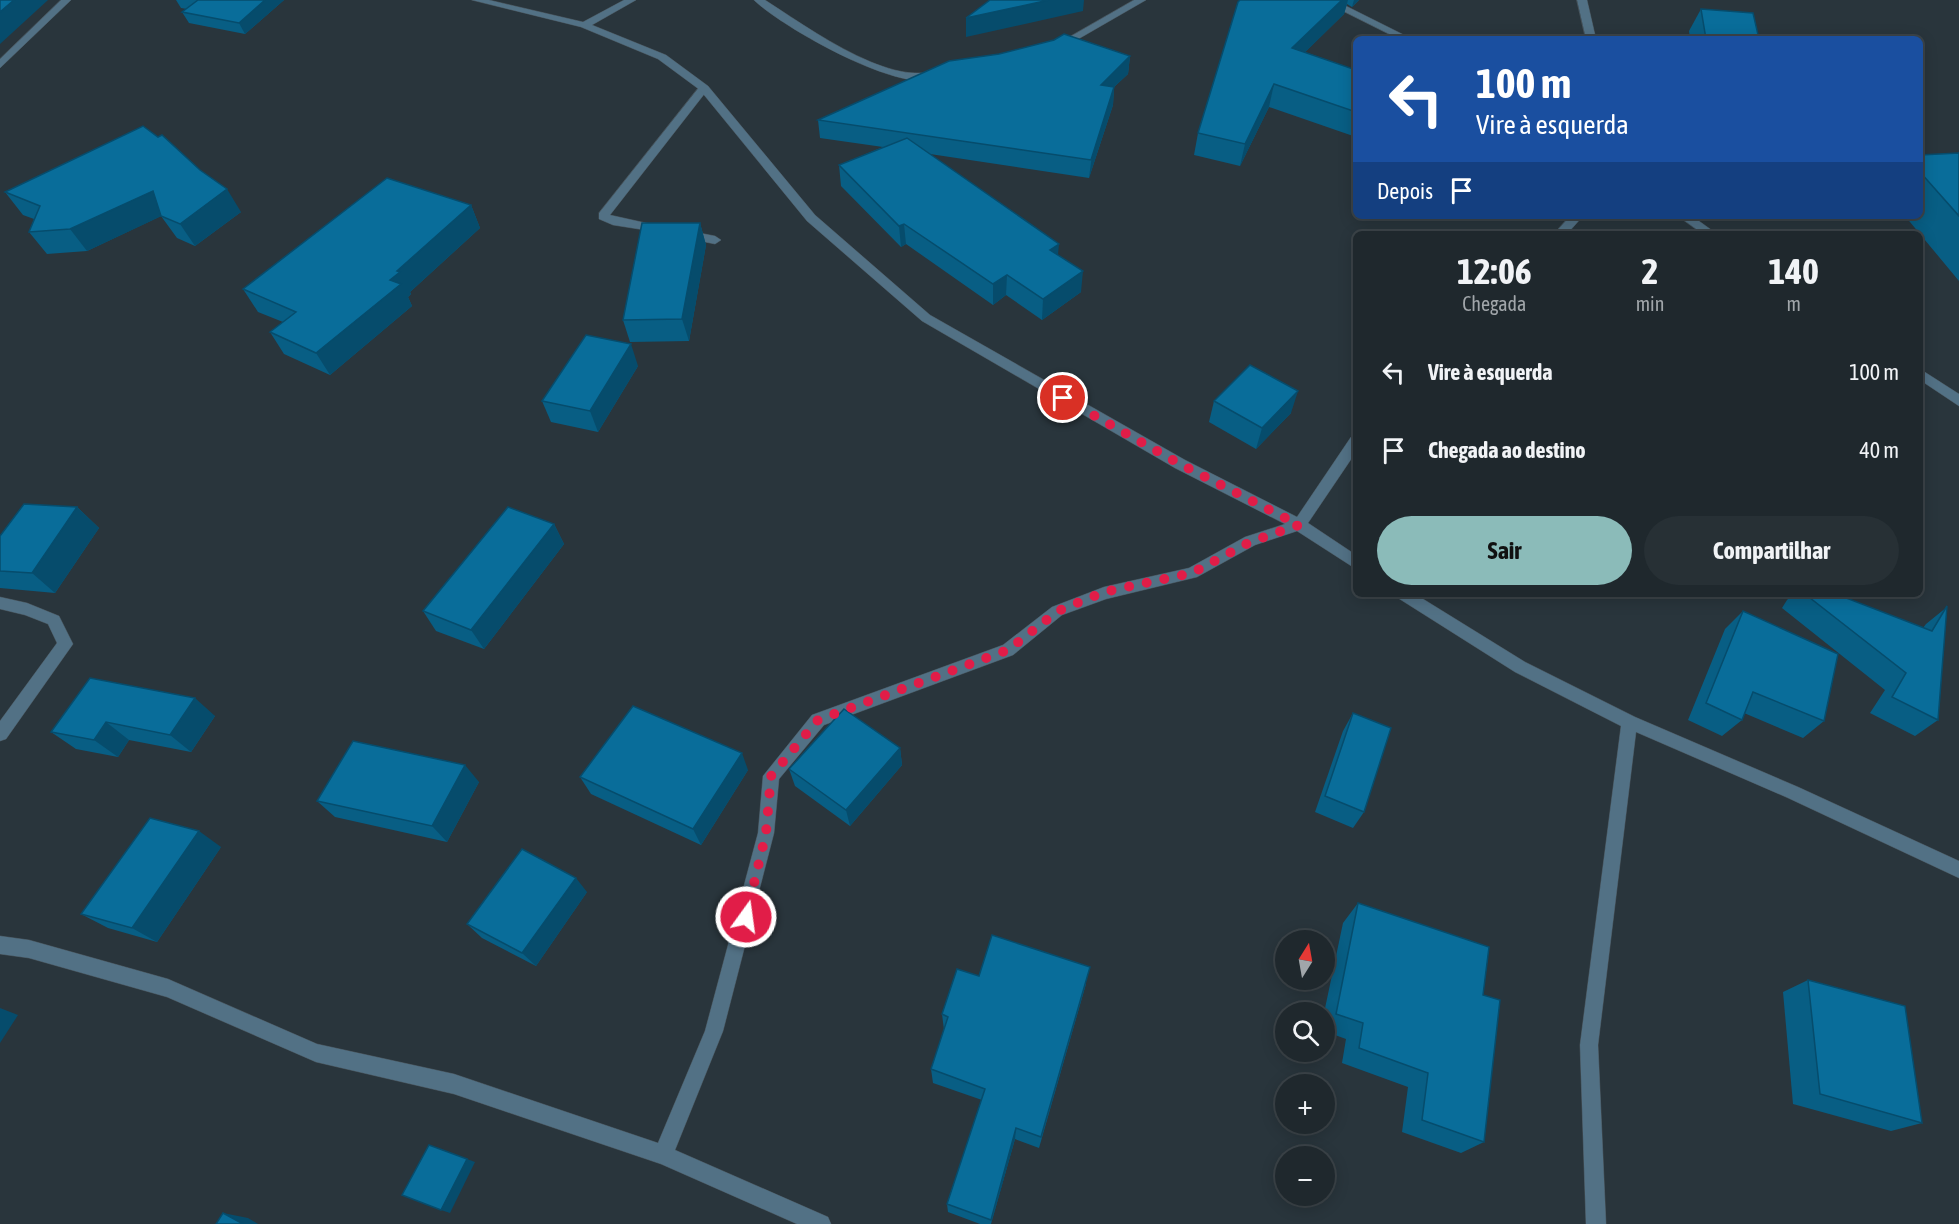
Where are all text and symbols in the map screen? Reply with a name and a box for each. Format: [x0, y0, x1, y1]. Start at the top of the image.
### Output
text: 100 m [1476, 59, 1571, 107]
icon: left [1377, 60, 1455, 138]
text: Vire à esquerda [1476, 109, 1629, 140]
icon: arrive [1445, 174, 1478, 207]
text: Depois [1377, 178, 1433, 204]
text: 12:06 [1457, 250, 1532, 292]
text: 2 [1642, 250, 1658, 292]
text: 140 [1768, 250, 1819, 292]
text: Chegada [1462, 292, 1526, 315]
text: min [1636, 292, 1664, 315]
text: m [1786, 292, 1801, 315]
icon: left [1377, 356, 1410, 389]
text: Vire à esquerda [1428, 359, 1553, 385]
text: 100 m [1849, 359, 1899, 385]
pin [1037, 372, 1088, 423]
icon: arrive [1046, 381, 1079, 414]
icon: arrive [1377, 434, 1410, 467]
text: Chegada ao destino [1428, 437, 1586, 463]
text: 40 m [1859, 437, 1899, 463]
button: Sair [1377, 516, 1632, 585]
button: Compartilhar [1644, 516, 1899, 585]
position arrow [714, 885, 778, 949]
north arrow [1275, 930, 1335, 990]
map controls [1275, 930, 1335, 1206]
button: search [1275, 1002, 1335, 1062]
button: + [1275, 1074, 1335, 1134]
button: − [1275, 1146, 1335, 1206]

